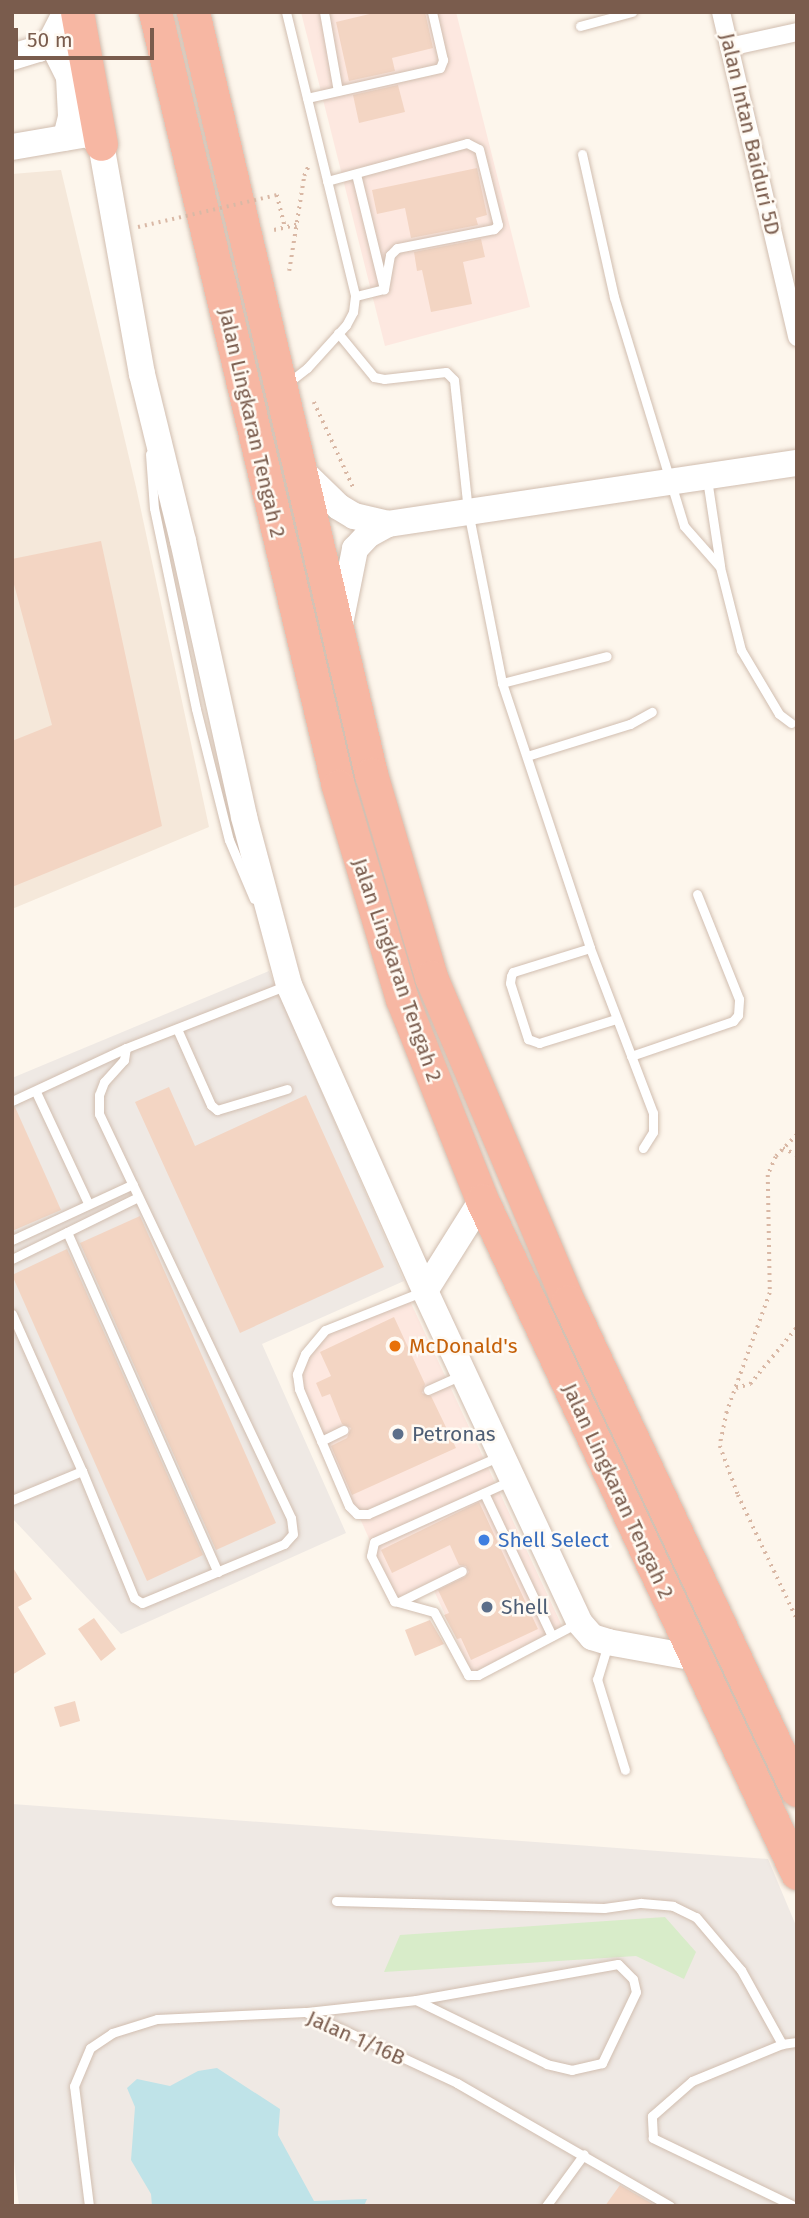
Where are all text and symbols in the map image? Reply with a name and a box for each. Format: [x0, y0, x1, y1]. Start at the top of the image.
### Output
scale bar [18, 14, 158, 58]
text: 50 m [27, 27, 73, 53]
street label: Jalan Intan Baiduri 5D [714, 30, 786, 238]
street label: Jalan Lingkaran Tengah 2 [213, 306, 291, 540]
street label: Jalan Lingkaran Tengah 2 [347, 855, 447, 1085]
place label: McDonald's [409, 1333, 517, 1359]
marker: McDonald's [387, 1338, 403, 1354]
street label: Jalan Lingkaran Tengah 2 [557, 1379, 679, 1603]
place label: Petronas [412, 1421, 496, 1447]
marker: Petronas [390, 1426, 406, 1442]
place label: Shell Select [498, 1527, 609, 1553]
marker: Shell Select [476, 1532, 492, 1548]
place label: Shell [501, 1594, 549, 1620]
marker: Shell [479, 1599, 495, 1615]
street label: Jalan 1/16B [303, 2005, 409, 2071]

